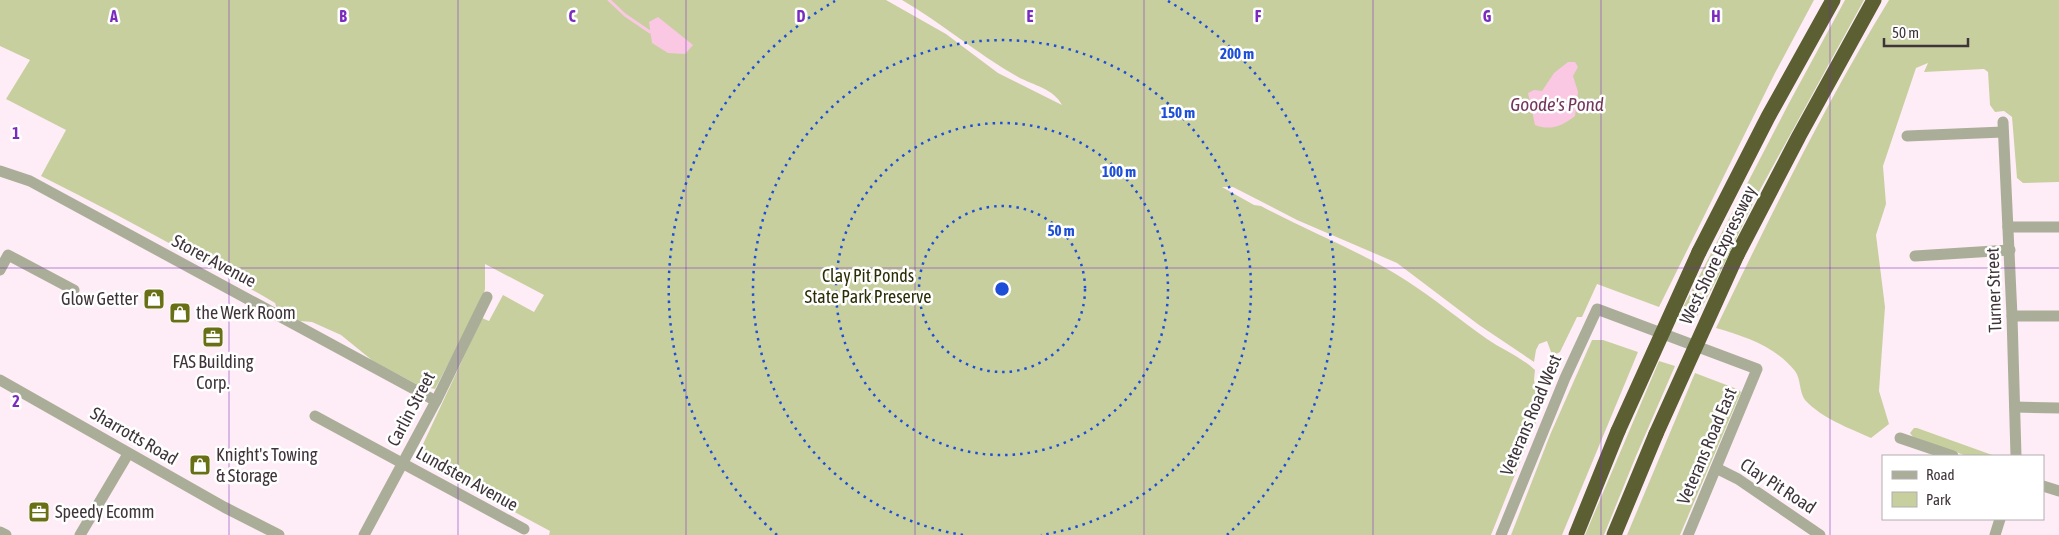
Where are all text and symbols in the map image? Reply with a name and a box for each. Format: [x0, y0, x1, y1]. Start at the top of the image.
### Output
text: A [109, 7, 118, 25]
text: B [339, 7, 347, 25]
text: C [568, 7, 576, 25]
text: D [797, 7, 806, 25]
text: E [1027, 7, 1034, 25]
text: F [1255, 7, 1262, 25]
text: G [1483, 7, 1492, 25]
text: H [1711, 7, 1721, 25]
scale bar [1884, 15, 1968, 47]
text: 50 m [1892, 24, 1919, 41]
text: 200 m [1220, 45, 1254, 62]
water label: Goode's Pond [1510, 93, 1604, 115]
text: 150 m [1161, 104, 1195, 121]
text: 1 [12, 124, 20, 142]
text: 100 m [1102, 163, 1136, 180]
street label: West Shore Expressway [1675, 182, 1760, 327]
text: 50 m [1048, 222, 1075, 239]
street label: Storer Avenue [169, 230, 260, 291]
street label: Turner Street [1982, 247, 2005, 333]
park label: Clay Pit Ponds State Park Preserve [805, 265, 931, 307]
centre of rings [993, 280, 1011, 298]
shop icon: Glow Getter [142, 287, 166, 311]
place label: Glow Getter [61, 288, 139, 309]
shop icon: the Werk Room [168, 301, 192, 325]
place label: the Werk Room [196, 302, 296, 323]
office icon: FAS Building Corp. [201, 325, 225, 349]
place label: FAS Building Corp. [173, 351, 254, 393]
street label: Veterans Road West [1496, 351, 1566, 479]
street label: Carlin Street [382, 368, 439, 450]
street label: Veterans Road East [1672, 384, 1741, 507]
text: 2 [12, 392, 20, 410]
street label: Sharrotts Road [87, 402, 182, 469]
street label: Lundsten Avenue [413, 442, 522, 515]
place label: Knight's Towing & Storage [216, 444, 318, 486]
shop icon: Knight's Towing & Storage [188, 453, 212, 477]
street label: Clay Pit Road [1737, 453, 1820, 518]
legend [1882, 455, 2044, 520]
text: Road [1926, 466, 1955, 483]
text: Park [1926, 491, 1951, 508]
office icon: Speedy Ecomm [27, 500, 51, 524]
place label: Speedy Ecomm [55, 501, 154, 522]

